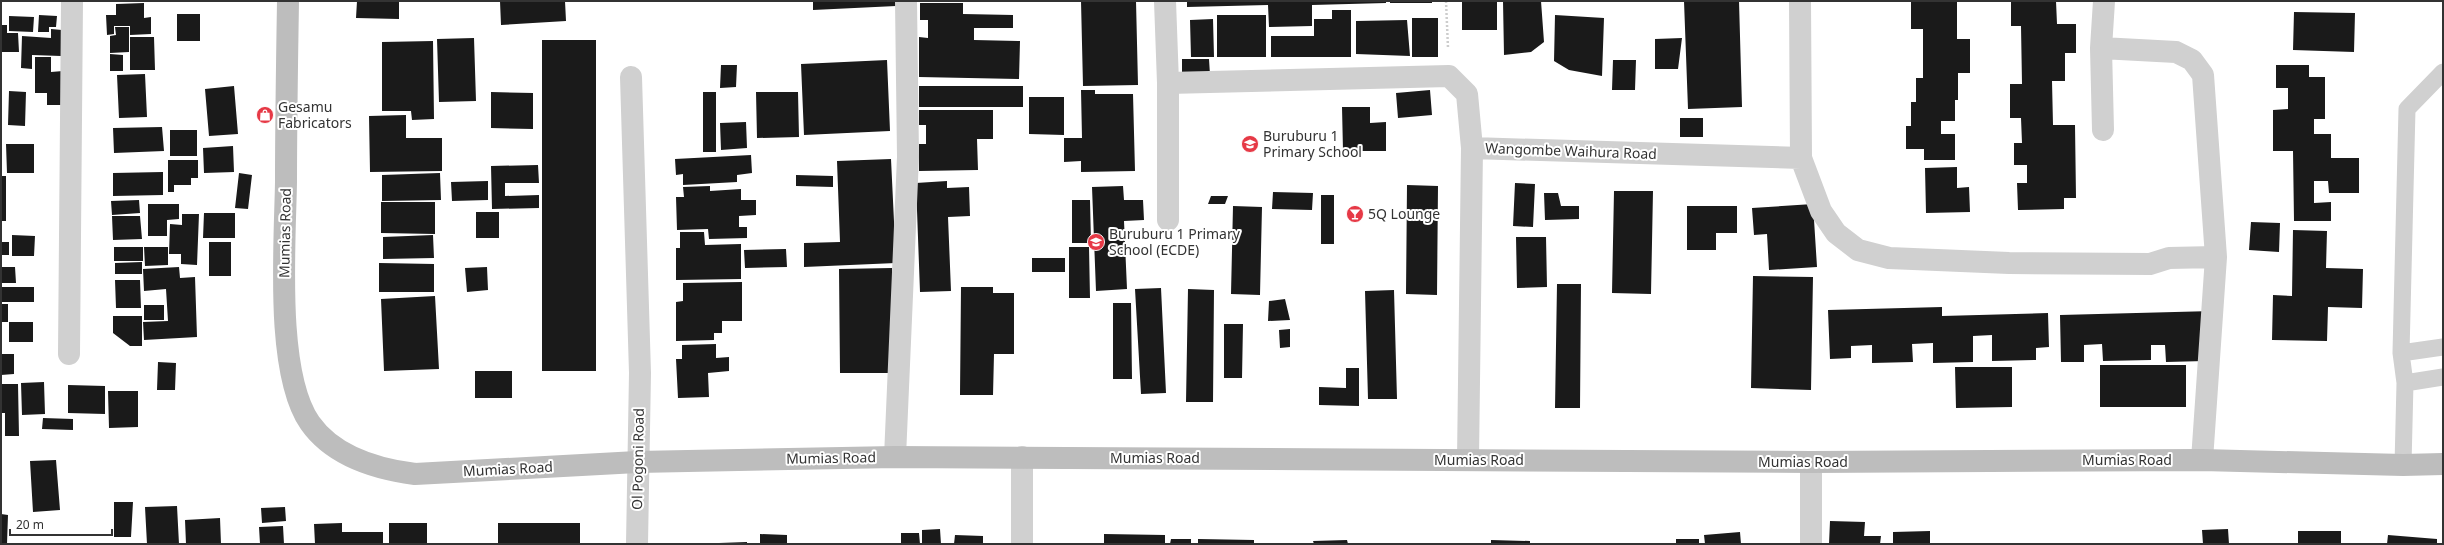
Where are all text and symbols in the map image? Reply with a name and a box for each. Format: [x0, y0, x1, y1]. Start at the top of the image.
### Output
place label: Gesamu Fabricators [278, 97, 352, 132]
shop icon: Gesamu Fabricators [255, 105, 275, 125]
place label: Buruburu 1 Primary School [1263, 126, 1362, 161]
school or university icon: Buruburu 1 Primary School [1240, 134, 1260, 154]
street label: Wangombe Waihura Road [1485, 138, 1657, 163]
street label: Mumias Road [274, 188, 295, 278]
bar icon: 5Q Lounge [1345, 204, 1365, 224]
place label: 5Q Lounge [1368, 204, 1440, 223]
place label: Buruburu 1 Primary School (ECDE) [1109, 224, 1241, 259]
school or university icon: Buruburu 1 Primary School (ECDE) [1086, 232, 1106, 252]
street label: Ol Pogoni Road [627, 408, 648, 510]
street label: Mumias Road [786, 447, 876, 468]
street label: Mumias Road [1110, 448, 1200, 467]
street label: Mumias Road [1434, 450, 1524, 469]
street label: Mumias Road [2082, 450, 2172, 469]
street label: Mumias Road [1758, 452, 1848, 471]
street label: Mumias Road [463, 457, 553, 480]
scale bar [10, 511, 112, 537]
text: 20 m [16, 516, 44, 533]

